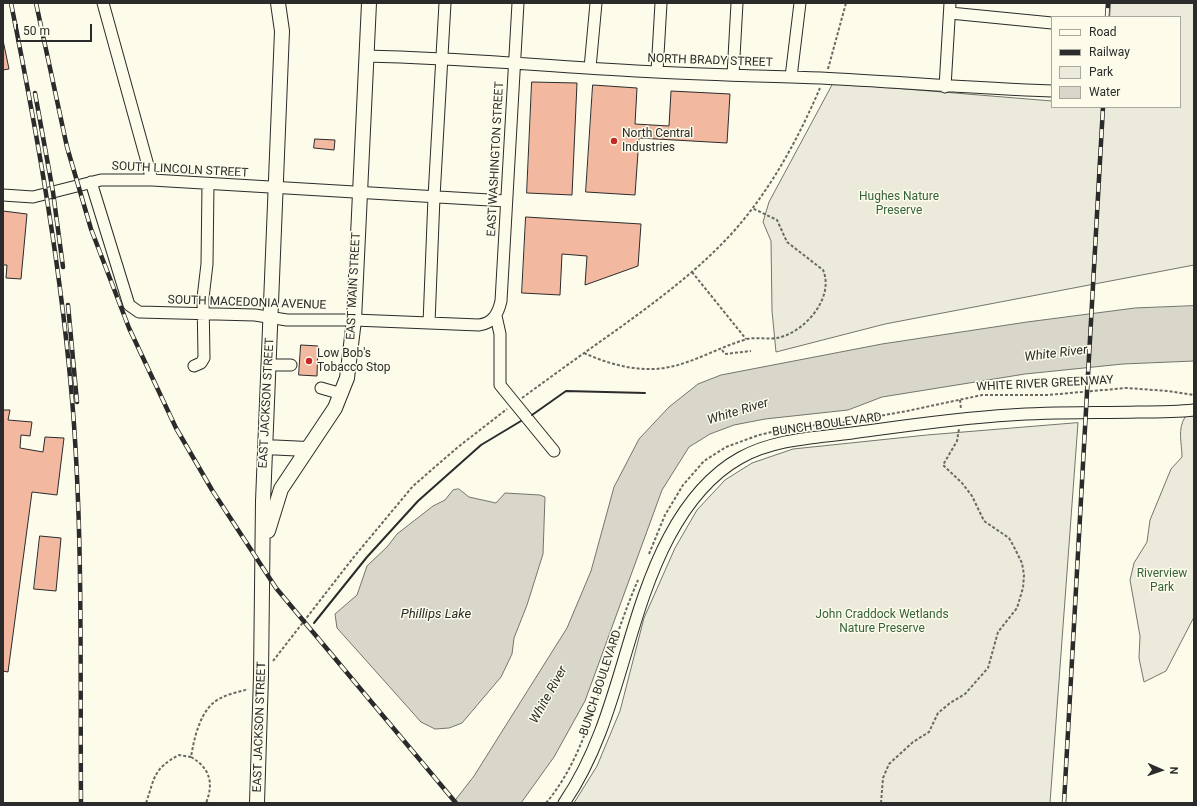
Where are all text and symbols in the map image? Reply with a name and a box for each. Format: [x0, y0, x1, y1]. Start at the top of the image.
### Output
scale bar [18, 16, 94, 42]
legend [1051, 16, 1181, 108]
text: 50 m [23, 24, 50, 38]
text: Road [1089, 25, 1117, 39]
text: Railway [1089, 45, 1130, 59]
street label: NORTH BRADY STREET [647, 52, 773, 70]
text: Park [1089, 65, 1113, 79]
street label: EAST WASHINGTON STREET [485, 81, 507, 237]
text: Water [1089, 85, 1120, 99]
place label: North Central Industries [622, 127, 693, 155]
marker: North Central Industries [609, 136, 619, 146]
street label: SOUTH LINCOLN STREET [111, 159, 249, 181]
park label: Hughes Nature Preserve [859, 190, 939, 218]
street label: EAST MAIN STREET [344, 232, 364, 340]
street label: SOUTH MACEDONIA AVENUE [167, 293, 327, 313]
street label: EAST JACKSON STREET [256, 337, 278, 469]
water label: White River [1024, 342, 1088, 366]
place label: Low Bob's Tobacco Stop [317, 347, 391, 375]
marker: Low Bob's Tobacco Stop [304, 356, 314, 366]
street label: WHITE RIVER GREENWAY [976, 373, 1114, 395]
water label: White River [706, 395, 770, 429]
street label: BUNCH BOULEVARD [771, 410, 883, 440]
park label: Riverview Park [1137, 567, 1187, 595]
water label: Phillips Lake [401, 607, 471, 623]
park label: John Craddock Wetlands Nature Preserve [815, 608, 949, 636]
street label: BUNCH BOULEVARD [577, 628, 625, 738]
street label: EAST JACKSON STREET [251, 661, 269, 793]
water label: White River [527, 664, 571, 726]
north arrow [1141, 750, 1181, 790]
text: N [1167, 766, 1180, 775]

